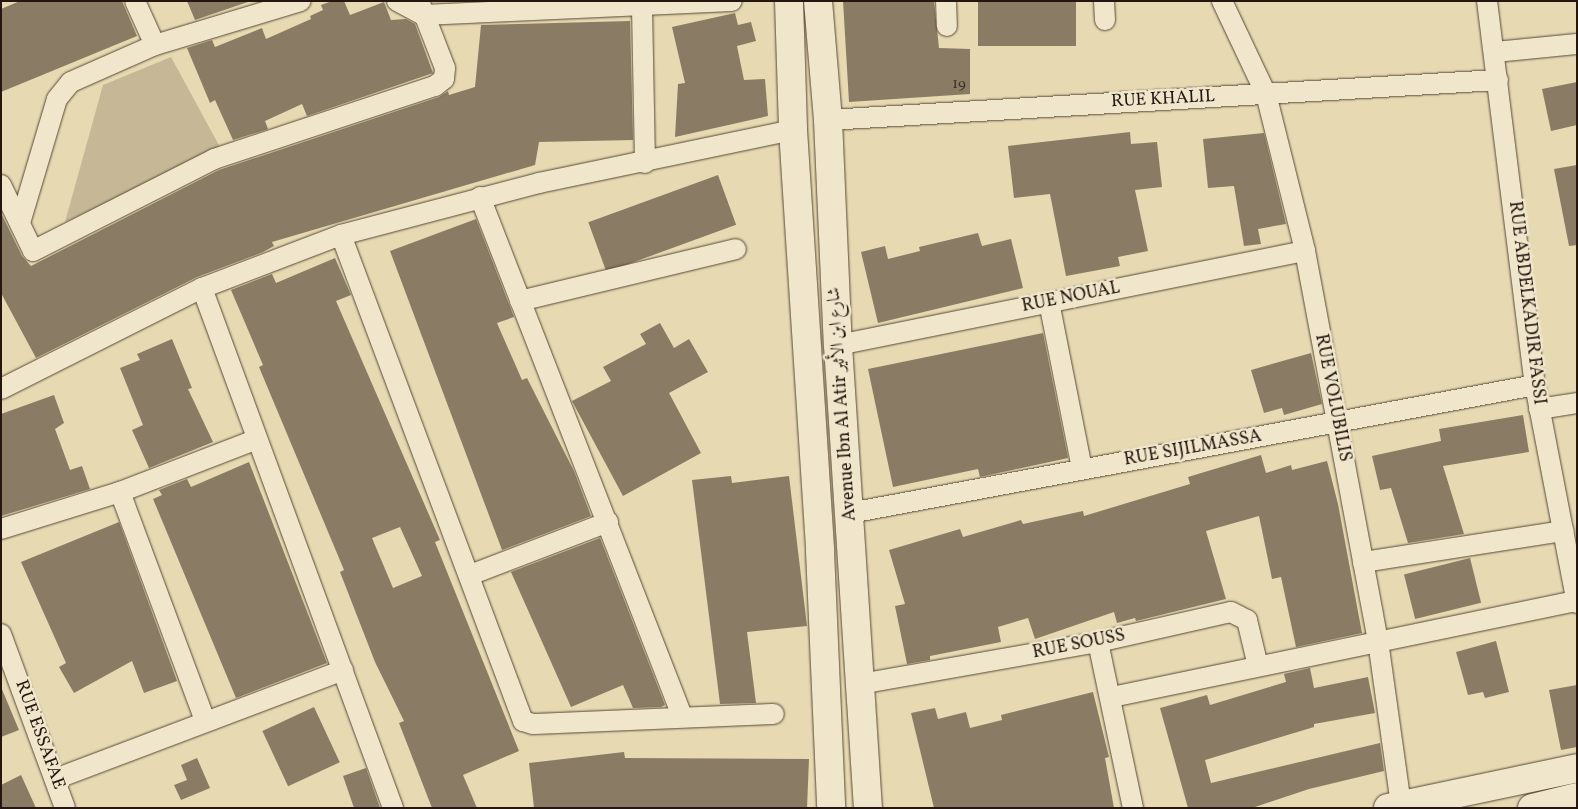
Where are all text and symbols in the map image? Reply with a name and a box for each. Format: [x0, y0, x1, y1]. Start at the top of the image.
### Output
house number: 19 [952, 76, 966, 94]
street label: RUE KHALIL [1111, 86, 1215, 114]
street label: RUE ABDELKADIR FASSI [1503, 200, 1549, 406]
street label: RUE NOUAL [1020, 278, 1122, 318]
street label: Avenue Ibn Al Atir شارع ابن الأثير [824, 286, 862, 522]
street label: RUE VOLUBILIS [1309, 332, 1355, 464]
street label: RUE SIJILMASSA [1122, 426, 1264, 472]
street label: RUE SOUSS [1031, 625, 1127, 665]
street label: RUE ESSAFAE [9, 677, 69, 793]

